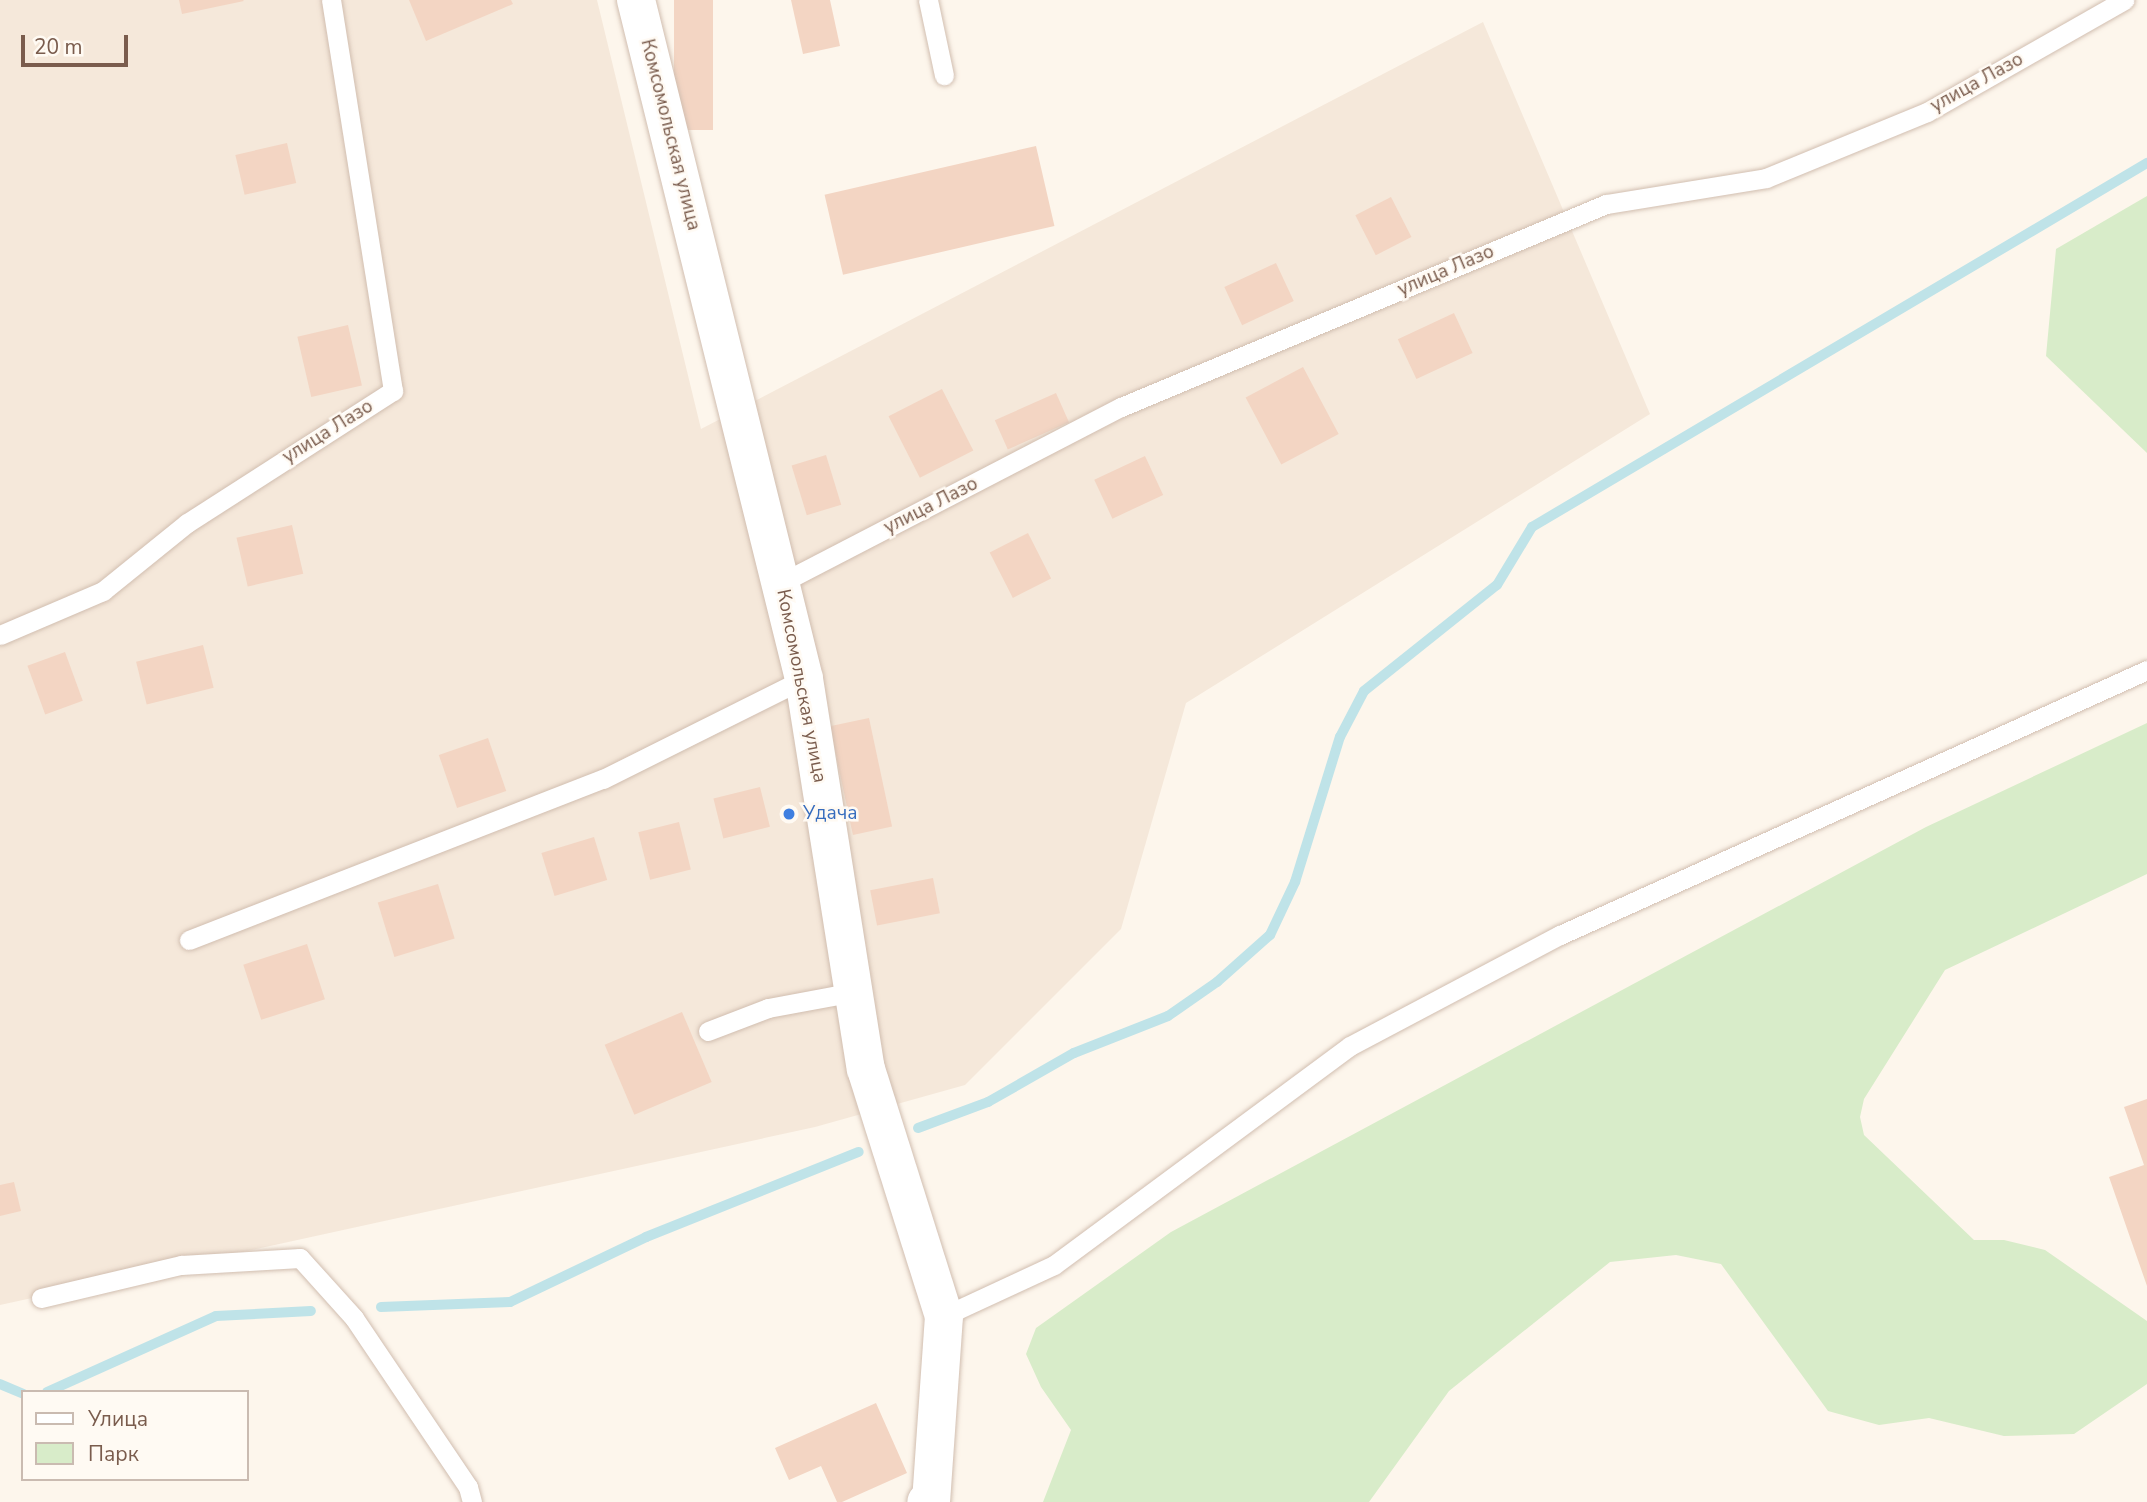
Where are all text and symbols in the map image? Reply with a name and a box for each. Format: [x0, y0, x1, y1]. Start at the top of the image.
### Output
scale bar [24, 21, 131, 65]
text: 20 m [34, 33, 83, 61]
street label: Комсомольская улица [635, 37, 705, 233]
street label: улица Лазо [1927, 48, 2027, 118]
street label: улица Лазо [1394, 241, 1498, 301]
street label: улица Лазо [279, 395, 377, 469]
street label: улица Лазо [880, 473, 982, 539]
street label: Комсомольская улица [771, 587, 831, 785]
place label: Удача [803, 803, 857, 825]
marker: Удача [781, 806, 797, 822]
legend [21, 1390, 248, 1481]
text: Улица [88, 1405, 148, 1433]
text: Парк [88, 1440, 139, 1468]

